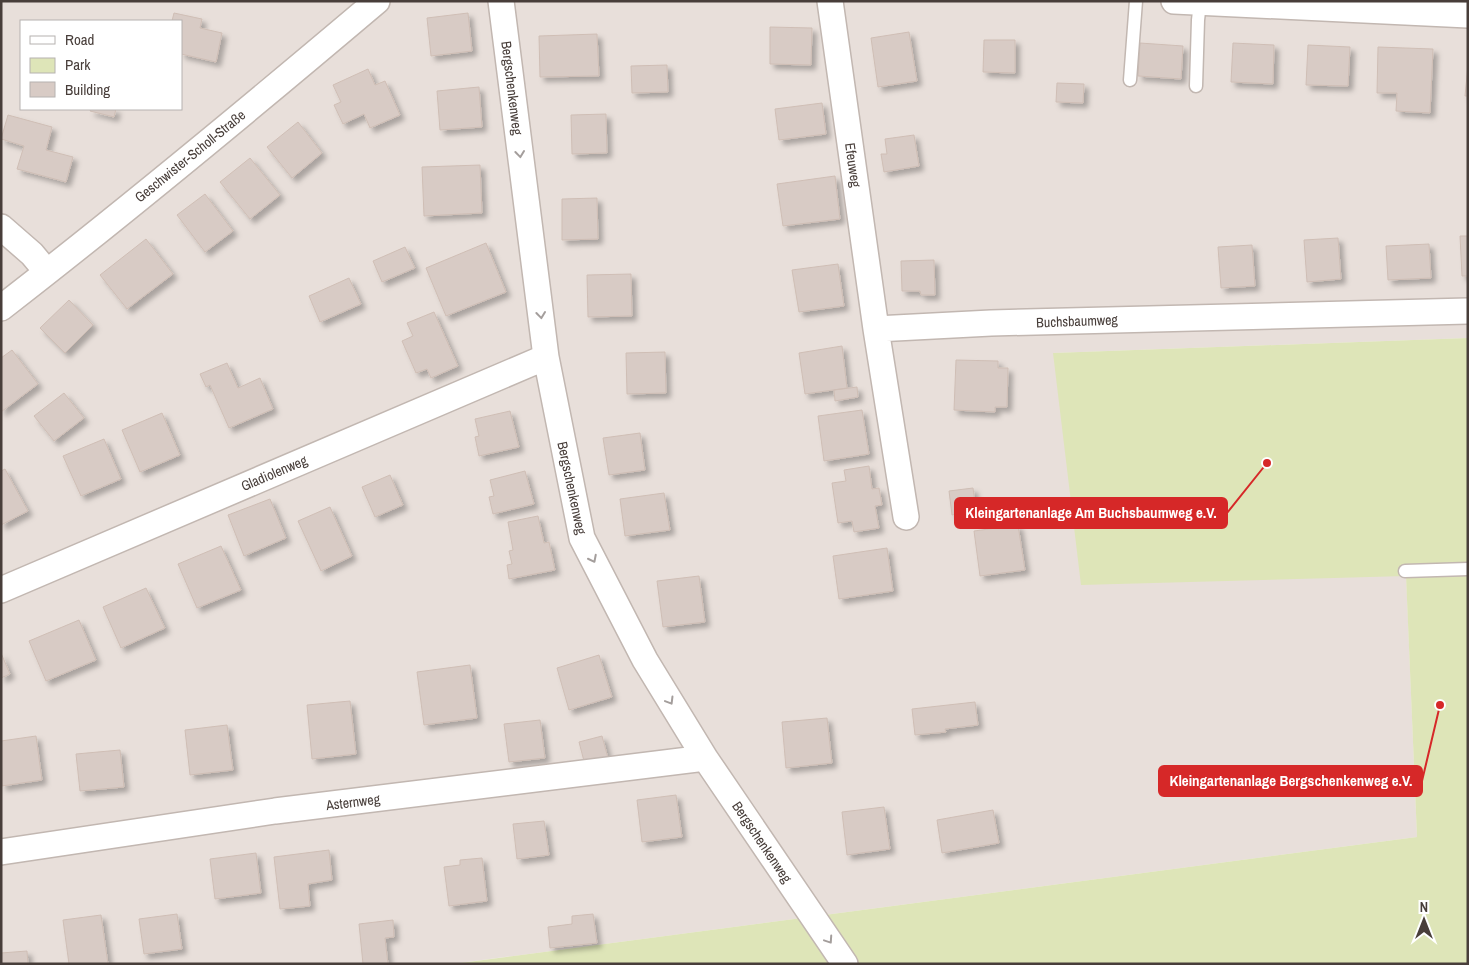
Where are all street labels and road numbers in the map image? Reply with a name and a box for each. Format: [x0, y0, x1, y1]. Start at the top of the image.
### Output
street label: Bergschenkenweg [497, 40, 527, 137]
street label: Geschwister-Scholl-Straße [131, 106, 249, 206]
street label: Efeuweg [841, 142, 865, 189]
street label: Buchsbaumweg [1036, 311, 1119, 331]
street label: Bergschenkenweg [553, 440, 591, 537]
street label: Gladiolenweg [238, 451, 310, 495]
street label: Asternweg [324, 790, 382, 814]
street label: Bergschenkenweg [728, 798, 796, 887]

